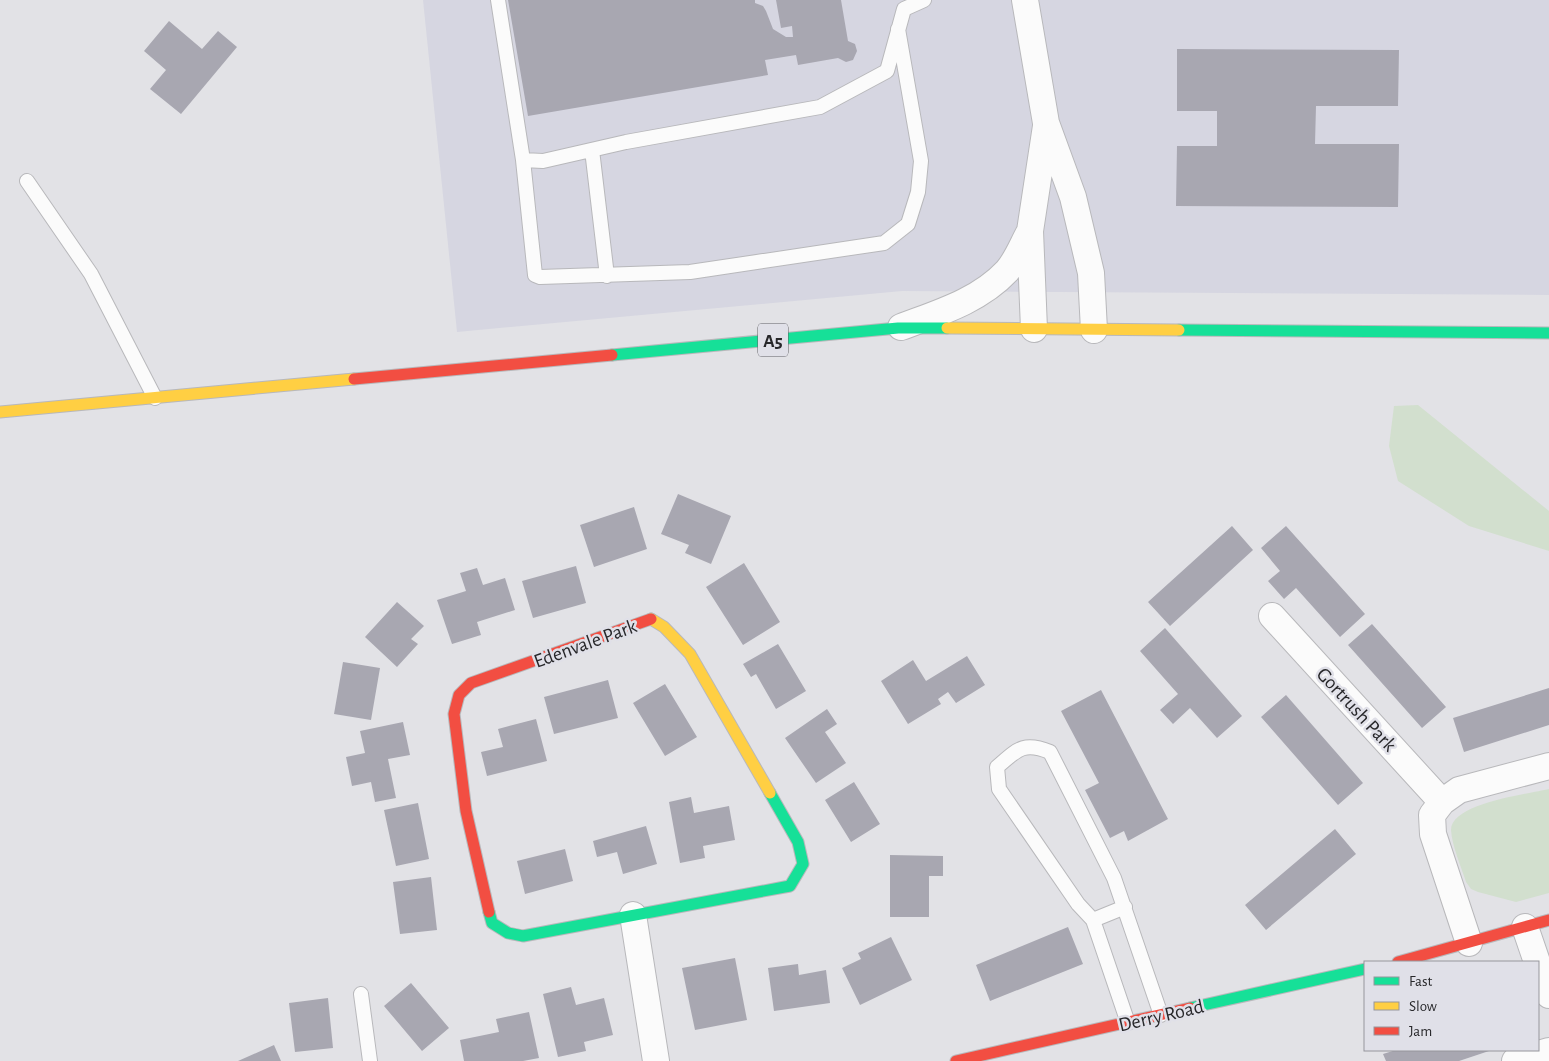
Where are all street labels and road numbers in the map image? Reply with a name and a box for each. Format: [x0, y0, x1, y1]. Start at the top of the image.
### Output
road number: A5 [758, 324, 788, 356]
street label: Edenvale Park [531, 616, 640, 672]
street label: Gortrush Park [1313, 664, 1400, 755]
street label: Derry Road [1117, 996, 1206, 1035]

